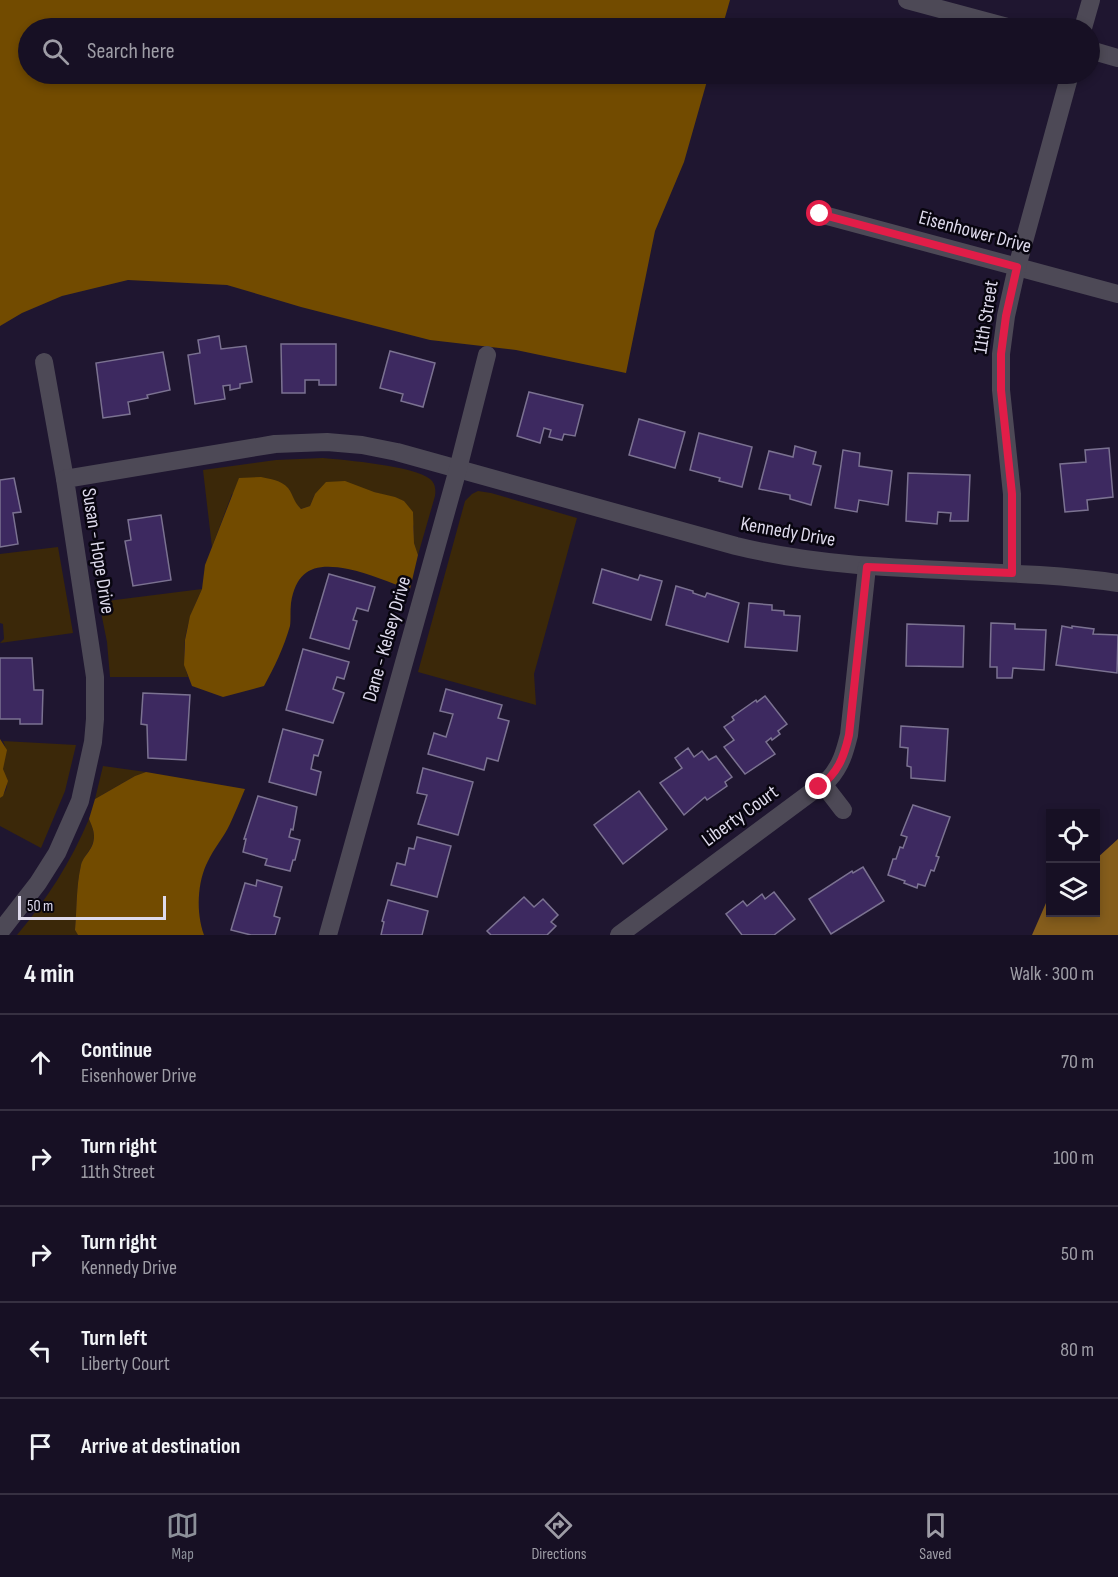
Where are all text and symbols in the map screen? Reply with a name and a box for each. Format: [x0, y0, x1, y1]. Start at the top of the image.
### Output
search box [18, 18, 1100, 84]
icon: search [39, 35, 72, 68]
text: Search here [87, 38, 174, 65]
route start [806, 200, 832, 226]
street label: Eisenhower Drive [916, 205, 1034, 259]
street label: 11th Street [968, 279, 1004, 355]
street label: Susan - Hope Drive [76, 486, 120, 616]
street label: Kennedy Drive [739, 512, 837, 552]
street label: Dane - Kelsey Drive [358, 574, 416, 704]
route end [805, 773, 831, 799]
street label: Liberty Court [697, 780, 783, 852]
map controls [1046, 809, 1100, 917]
button: locate [1046, 809, 1100, 863]
button: layers [1046, 863, 1100, 917]
scale bar [18, 893, 166, 920]
text: 50 m [27, 897, 53, 916]
text: 4 min [24, 959, 74, 990]
text: Walk · 300 m [1010, 962, 1094, 986]
text: Continue [81, 1037, 152, 1064]
icon: ahead [24, 1046, 57, 1079]
text: 70 m [1061, 1050, 1094, 1074]
text: Eisenhower Drive [81, 1064, 197, 1088]
text: Turn right [81, 1133, 157, 1160]
icon: right [24, 1142, 57, 1175]
text: 100 m [1053, 1146, 1094, 1170]
text: 11th Street [81, 1160, 155, 1184]
text: Turn right [81, 1229, 157, 1256]
icon: right [24, 1238, 57, 1271]
text: 50 m [1061, 1242, 1094, 1266]
text: Kennedy Drive [81, 1256, 177, 1280]
text: Turn left [81, 1325, 147, 1352]
icon: left [24, 1334, 57, 1367]
text: 80 m [1060, 1338, 1094, 1362]
text: Liberty Court [81, 1352, 170, 1376]
icon: arrive [24, 1430, 57, 1463]
text: Arrive at destination [81, 1433, 240, 1460]
tab: Map [166, 1509, 199, 1564]
tab: Directions [531, 1509, 587, 1564]
tab: Saved [919, 1509, 952, 1564]

